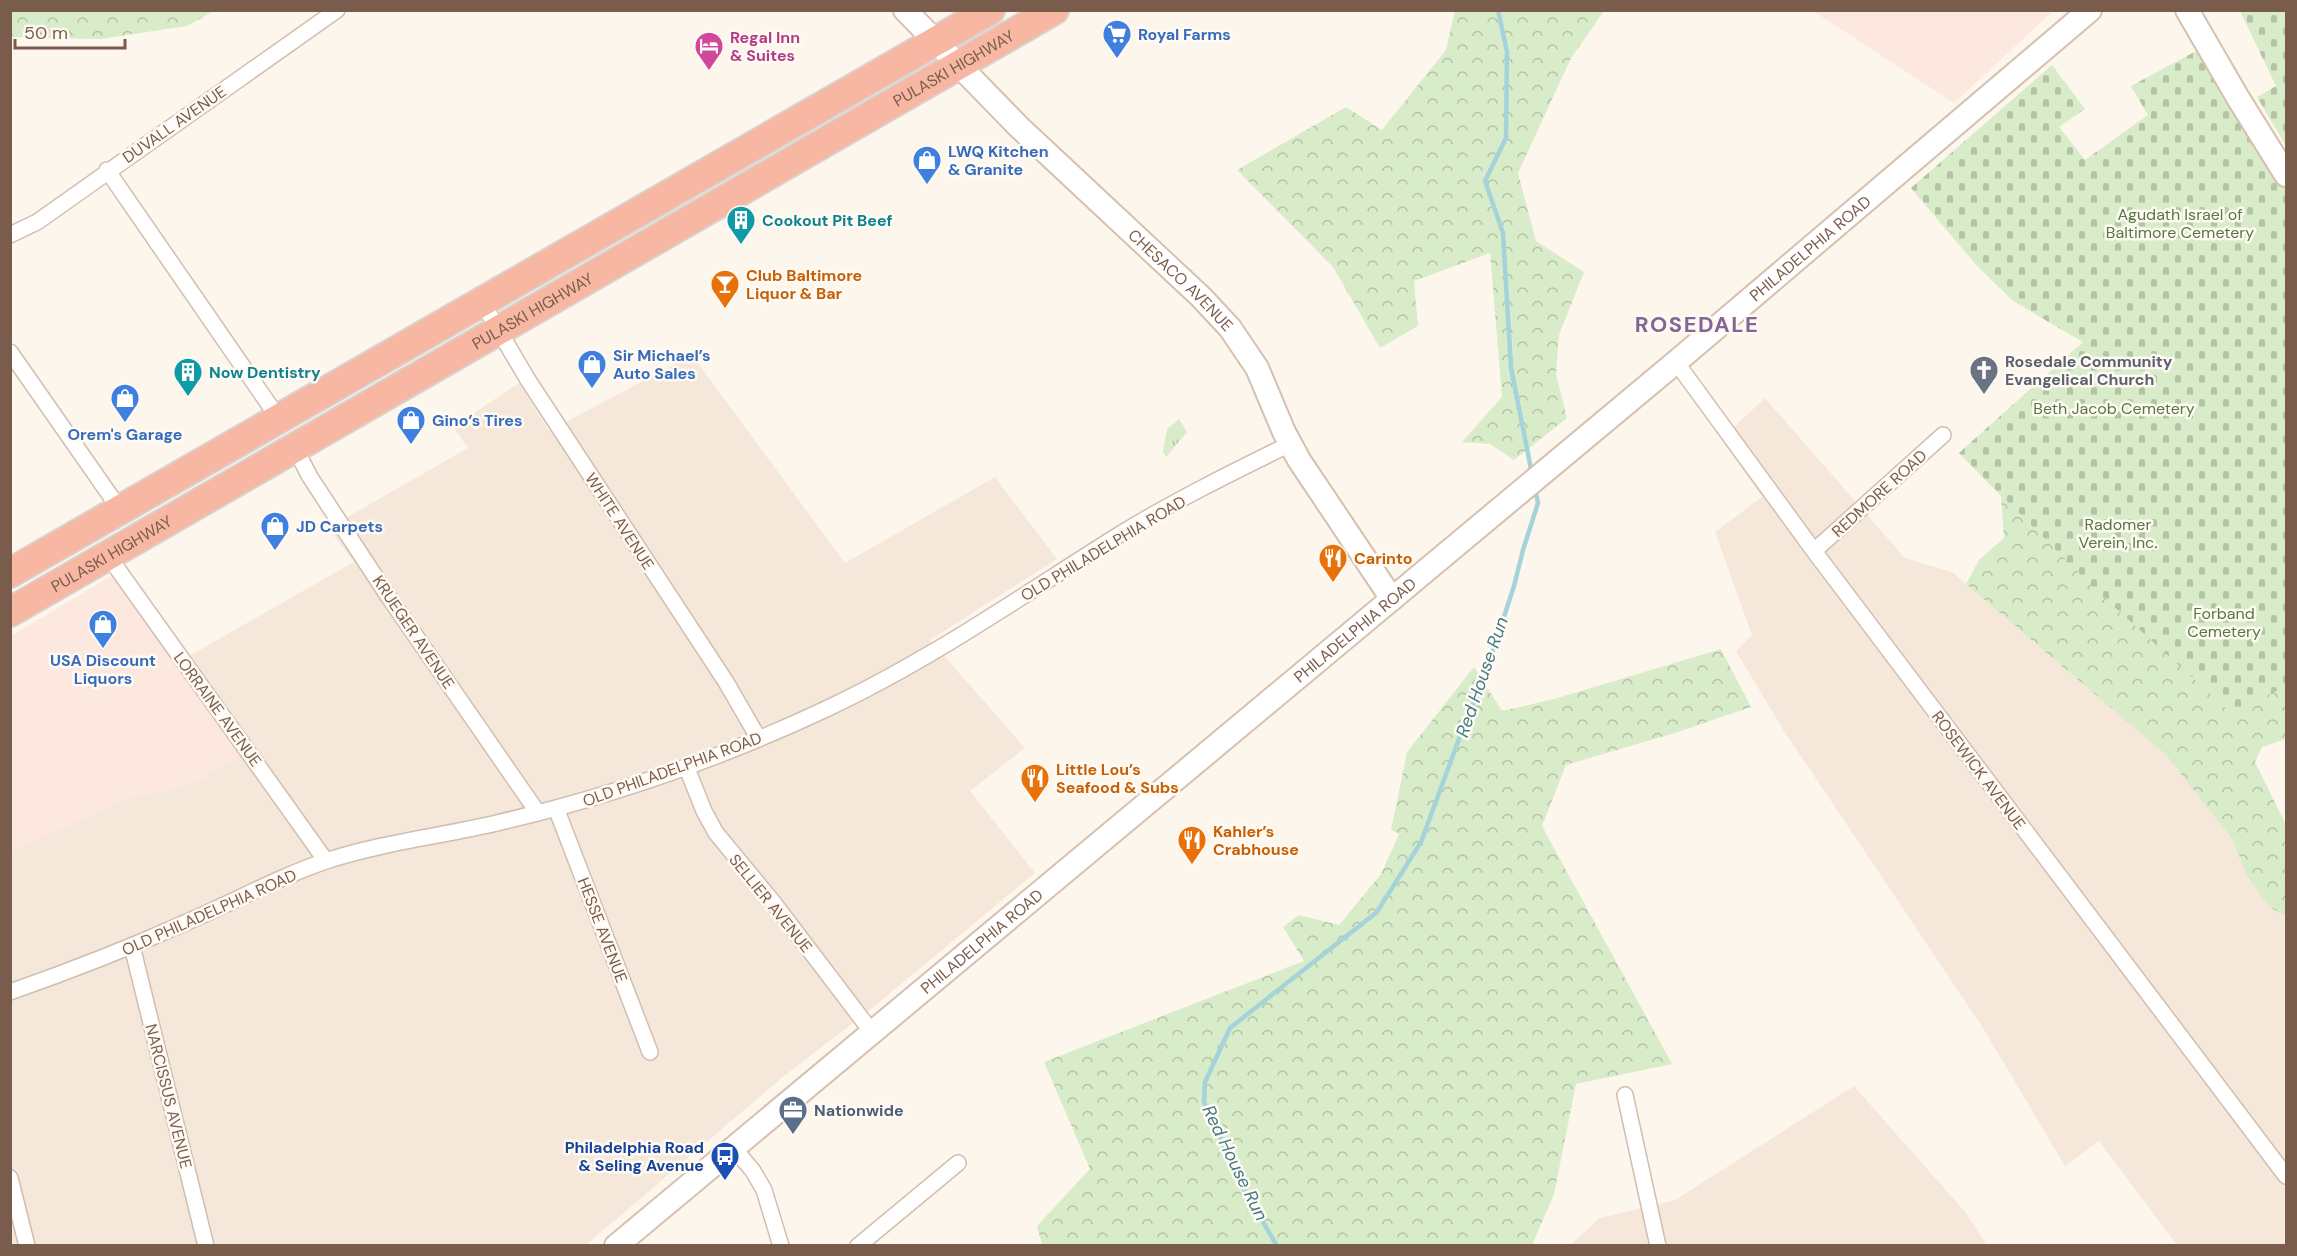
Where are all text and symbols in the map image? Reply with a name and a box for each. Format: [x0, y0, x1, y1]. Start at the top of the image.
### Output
scale bar [15, 12, 124, 50]
supermarket icon: Royal Farms [1101, 18, 1133, 60]
text: 50 m [24, 21, 68, 45]
place label: Royal Farms [1138, 24, 1231, 45]
street label: PULASKI HIGHWAY [889, 25, 1018, 112]
place label: Regal Inn & Suites [730, 27, 800, 66]
hotel icon: Regal Inn & Suites [693, 30, 725, 72]
street label: DUVALL AVENUE [118, 81, 230, 168]
place label: LWQ Kitchen & Granite [948, 141, 1049, 180]
shop icon: LWQ Kitchen & Granite [911, 144, 943, 186]
street label: PHILADELPHIA ROAD [1745, 191, 1875, 306]
building icon: Cookout Pit Beef [725, 204, 757, 246]
park label: Agudath Israel of Baltimore Cemetery [2106, 204, 2254, 243]
place label: Cookout Pit Beef [762, 210, 893, 231]
street label: CHESACO AVENUE [1124, 224, 1238, 336]
place label: Club Baltimore Liquor & Bar [746, 265, 862, 304]
street label: PULASKI HIGHWAY [468, 268, 597, 354]
bar icon: Club Baltimore Liquor & Bar [709, 268, 741, 310]
district label: ROSEDALE [1635, 310, 1759, 339]
place label: Sir Michael’s Auto Sales [613, 345, 711, 384]
shop icon: Sir Michael’s Auto Sales [576, 348, 608, 390]
place label: Rosedale Community Evangelical Church [2005, 351, 2173, 390]
church icon: Rosedale Community Evangelical Church [1968, 354, 2000, 396]
building icon: Now Dentistry [172, 356, 204, 398]
place label: Now Dentistry [209, 362, 321, 383]
shop icon: Orem's Garage [109, 382, 141, 424]
park label: Beth Jacob Cemetery [2033, 398, 2195, 419]
shop icon: Gino’s Tires [395, 404, 427, 446]
place label: Gino’s Tires [432, 410, 522, 431]
place label: Orem's Garage [68, 424, 182, 445]
street label: REDMORE ROAD [1827, 445, 1931, 542]
street label: WHITE AVENUE [580, 469, 659, 574]
street label: OLD PHILADELPHIA ROAD [1017, 491, 1190, 606]
shop icon: JD Carpets [259, 510, 291, 552]
street label: PULASKI HIGHWAY [47, 511, 176, 597]
park label: Radomer Verein, Inc. [2079, 514, 2157, 553]
place label: JD Carpets [296, 516, 383, 537]
restaurant icon: Carinto [1317, 542, 1349, 584]
place label: Carinto [1354, 548, 1412, 569]
street label: KRUEGER AVENUE [368, 571, 459, 693]
street label: PHILADELPHIA ROAD [1290, 573, 1421, 687]
park label: Forband Cemetery [2187, 603, 2261, 642]
shop icon: USA Discount Liquors [87, 608, 119, 650]
water label: Red House Run [1450, 614, 1514, 740]
street label: LORRAINE AVENUE [169, 648, 266, 771]
place label: USA Discount Liquors [50, 650, 156, 689]
street label: ROSEWICK AVENUE [1927, 707, 2030, 834]
street label: OLD PHILADELPHIA ROAD [580, 727, 765, 812]
place label: Little Lou’s Seafood & Subs [1056, 759, 1179, 798]
restaurant icon: Little Lou’s Seafood & Subs [1019, 762, 1051, 804]
place label: Kahler’s Crabhouse [1213, 821, 1299, 860]
restaurant icon: Kahler’s Crabhouse [1176, 824, 1208, 866]
street label: SELLIER AVENUE [724, 850, 817, 957]
street label: OLD PHILADELPHIA ROAD [119, 864, 300, 960]
street label: HESSE AVENUE [573, 875, 632, 986]
street label: PHILADELPHIA ROAD [916, 884, 1047, 999]
street label: NARCISSUS AVENUE [140, 1022, 197, 1171]
office icon: Nationwide [777, 1094, 809, 1136]
place label: Nationwide [814, 1100, 904, 1121]
water label: Red House Run [1197, 1101, 1273, 1225]
place label: Philadelphia Road & Seling Avenue [565, 1137, 704, 1176]
bus stop icon: Philadelphia Road & Seling Avenue [709, 1140, 741, 1182]

